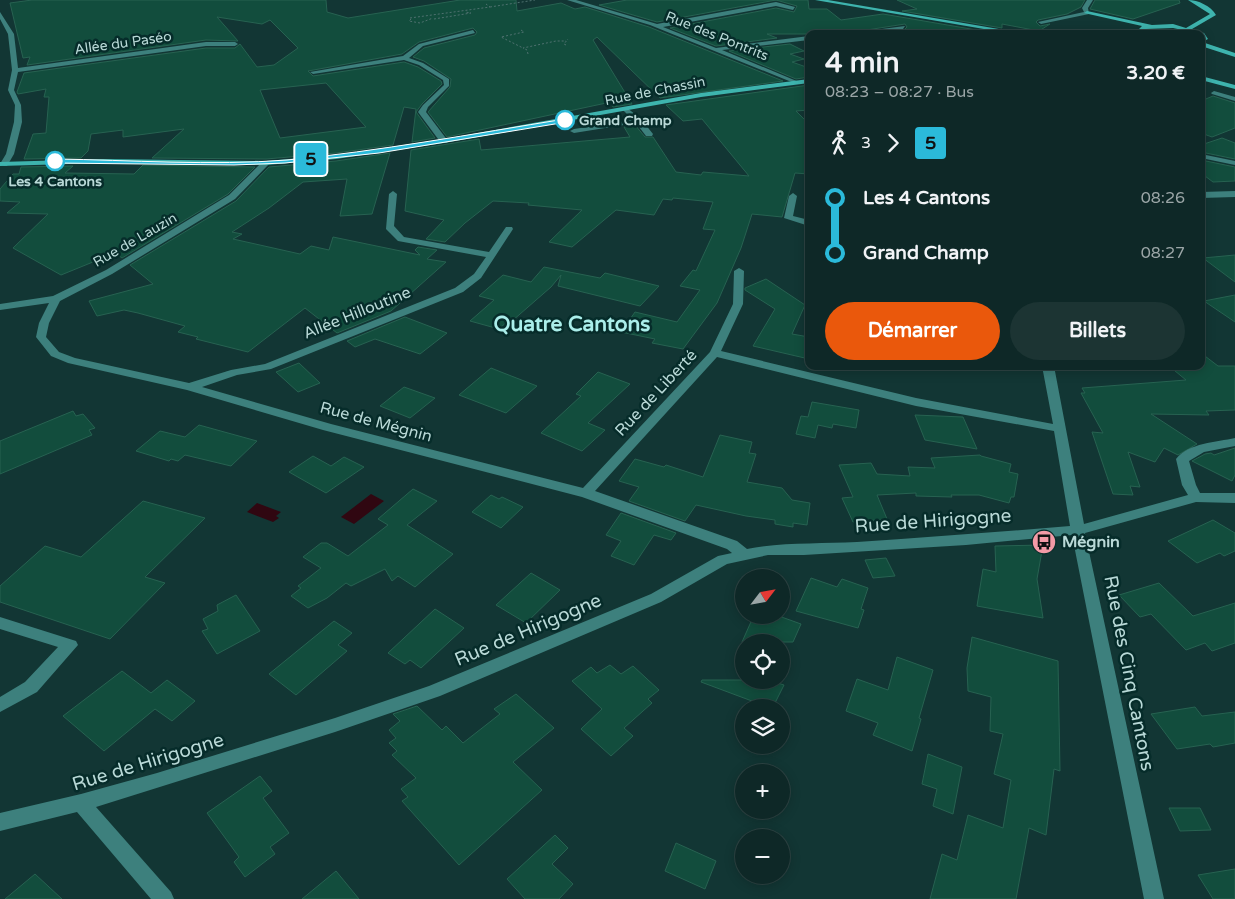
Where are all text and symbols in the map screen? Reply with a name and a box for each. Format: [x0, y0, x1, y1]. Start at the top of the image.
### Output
street label: Rue des Pontrits [663, 8, 771, 64]
street label: Allée du Paséo [73, 28, 173, 58]
text: 4 min [825, 46, 900, 80]
text: 3.20 € [1126, 62, 1185, 84]
street label: Rue de Chassin [603, 73, 707, 109]
text: 08:23 – 08:27 · Bus [825, 82, 974, 102]
marker: Grand Champ [555, 110, 575, 130]
place label: Grand Champ [579, 112, 672, 129]
icon: walk [825, 129, 853, 157]
icon: forward [879, 129, 907, 157]
text: 5 [925, 132, 936, 154]
text: 3 [861, 133, 871, 153]
line badge: 5 [295, 143, 327, 175]
text: 5 [305, 148, 317, 170]
marker: Les 4 Cantons [45, 151, 65, 171]
place label: Les 4 Cantons [8, 173, 102, 190]
text: Les 4 Cantons [863, 187, 990, 209]
text: 08:26 [1141, 188, 1185, 208]
street label: Rue de Lauzin [90, 209, 180, 271]
text: Grand Champ [863, 242, 989, 264]
text: 08:27 [1141, 243, 1185, 263]
street label: Allée Hilloutine [300, 282, 414, 344]
button: Démarrer [825, 302, 1000, 360]
button: Billets [1010, 302, 1185, 360]
district label: Quatre Cantons [494, 312, 650, 337]
street label: Rue de Liberté [611, 346, 701, 440]
street label: Rue de Mégnin [318, 397, 434, 447]
street label: Rue de Hirigogne [854, 505, 1012, 537]
bus stop icon: Mégnin [1031, 529, 1057, 555]
place label: Mégnin [1062, 532, 1120, 552]
north arrow [735, 569, 790, 624]
map controls [735, 569, 790, 884]
street label: Rue des Cinq Cantons [1099, 573, 1159, 773]
street label: Rue de Hirigogne [451, 589, 605, 671]
button: locate [735, 634, 790, 689]
button: layers [735, 699, 790, 754]
street label: Rue de Hirigogne [70, 728, 226, 796]
button: + [735, 764, 790, 819]
button: − [735, 829, 790, 884]

